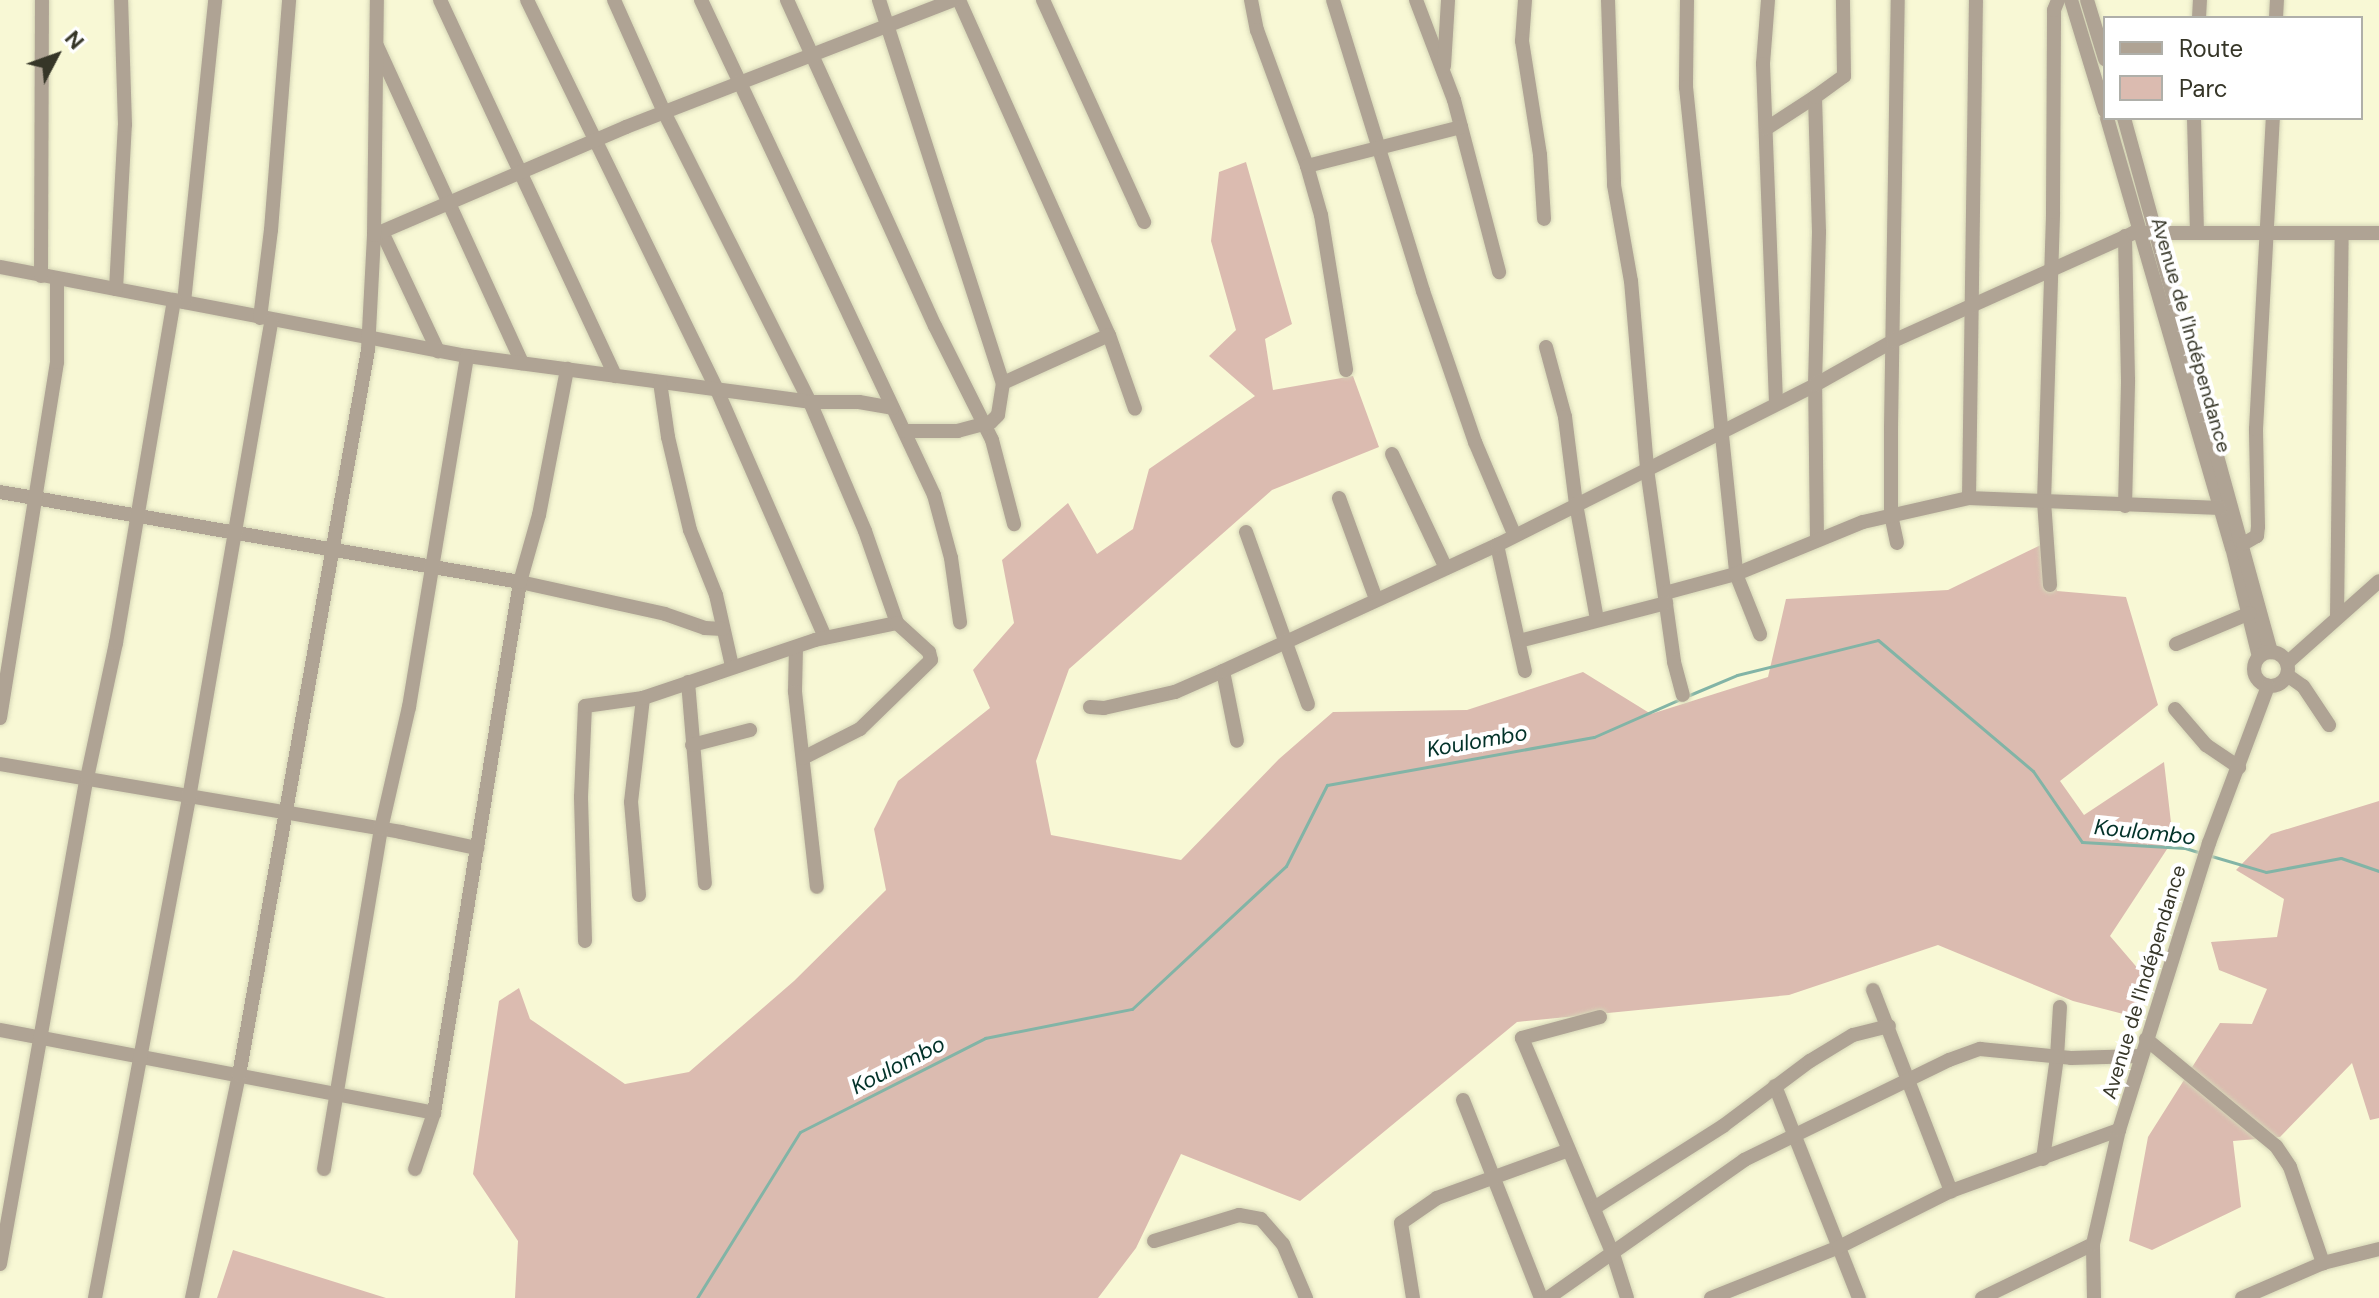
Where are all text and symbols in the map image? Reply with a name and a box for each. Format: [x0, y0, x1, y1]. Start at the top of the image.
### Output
north arrow [16, 16, 96, 96]
legend [2103, 16, 2363, 120]
text: N [58, 24, 91, 55]
text: Route [2179, 33, 2243, 64]
text: Parc [2179, 73, 2228, 104]
street label: Avenue de l'Indépendance [2146, 215, 2236, 455]
water label: Koulombo [1425, 719, 1529, 763]
water label: Koulombo [2093, 814, 2197, 850]
street label: Avenue de l'Indépendance [2097, 862, 2191, 1102]
water label: Koulombo [847, 1030, 949, 1100]

